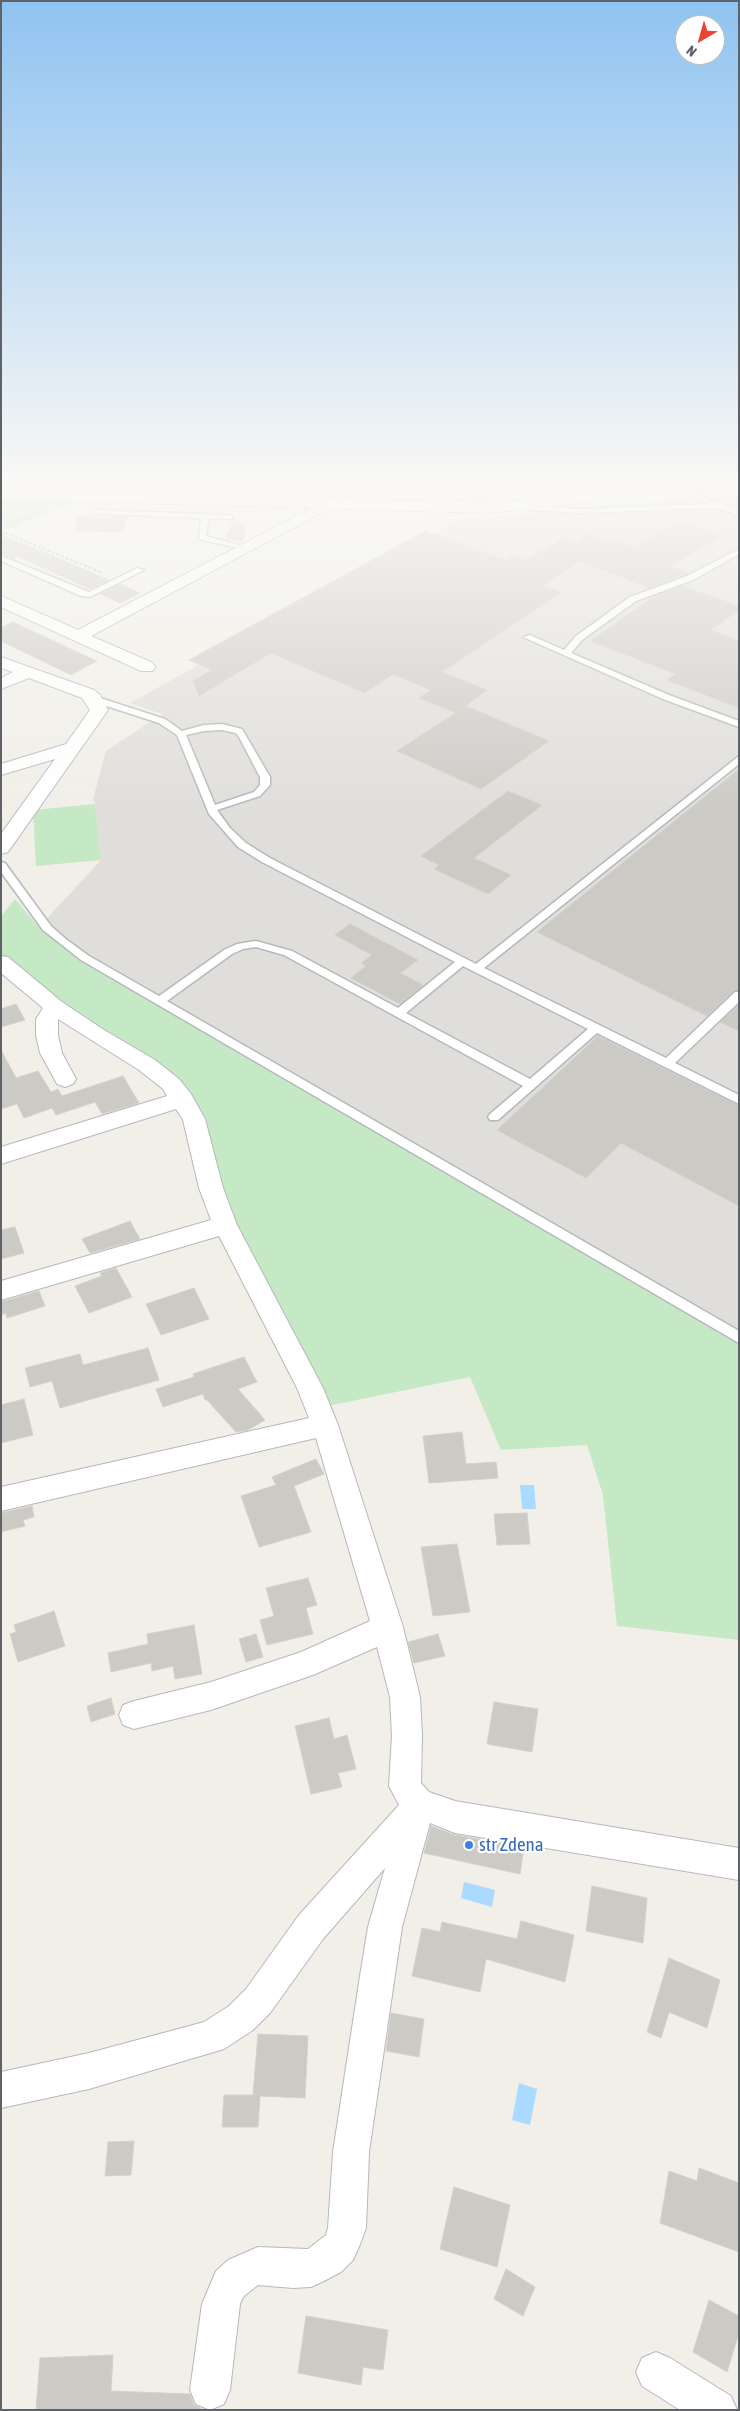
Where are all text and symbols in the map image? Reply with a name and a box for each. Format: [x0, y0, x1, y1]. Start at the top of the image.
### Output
north arrow [675, 15, 725, 65]
text: N [683, 42, 700, 60]
place label: str Zdena [479, 1834, 544, 1856]
marker: str Zdena [463, 1839, 475, 1851]

